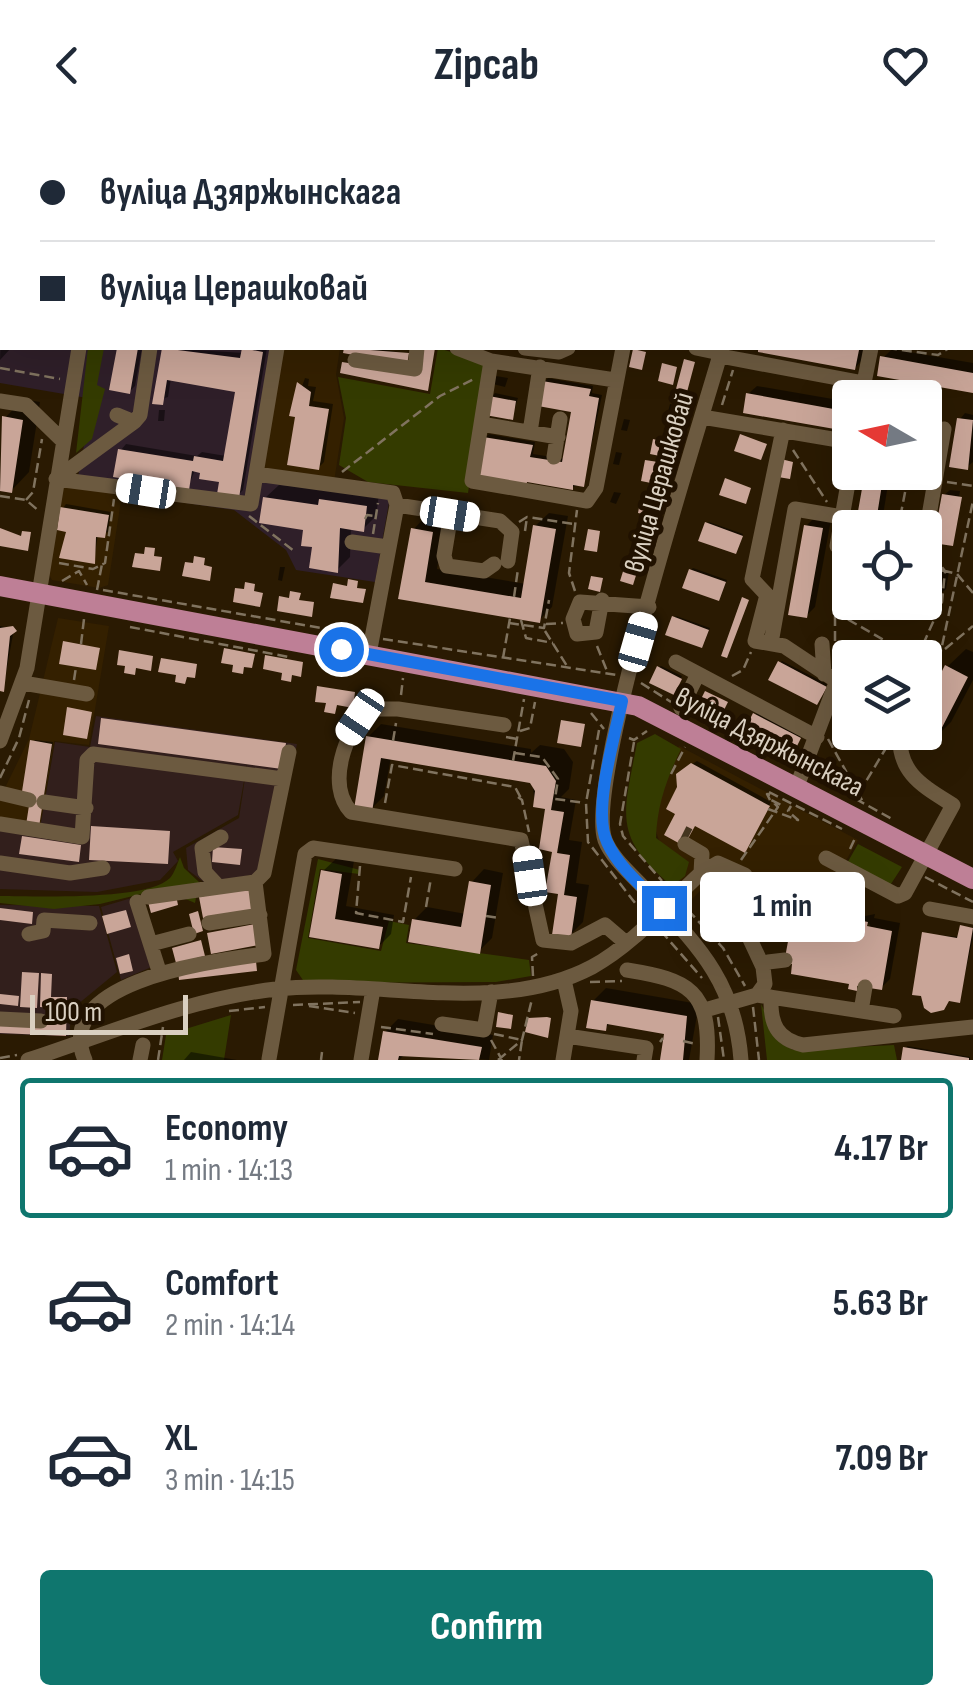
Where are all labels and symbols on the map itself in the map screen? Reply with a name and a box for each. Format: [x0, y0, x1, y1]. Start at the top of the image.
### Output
north arrow [832, 380, 942, 490]
street label: вуліца Церашковай [618, 389, 701, 576]
car [114, 471, 178, 511]
car [418, 494, 482, 534]
car [615, 609, 661, 675]
route start [319, 627, 364, 672]
street label: вуліца Дзяржынскага [670, 681, 869, 804]
car [331, 684, 389, 750]
car [511, 844, 549, 908]
callout: 1 min [699, 873, 864, 943]
route end [642, 886, 687, 931]
scale bar [30, 990, 188, 1034]

